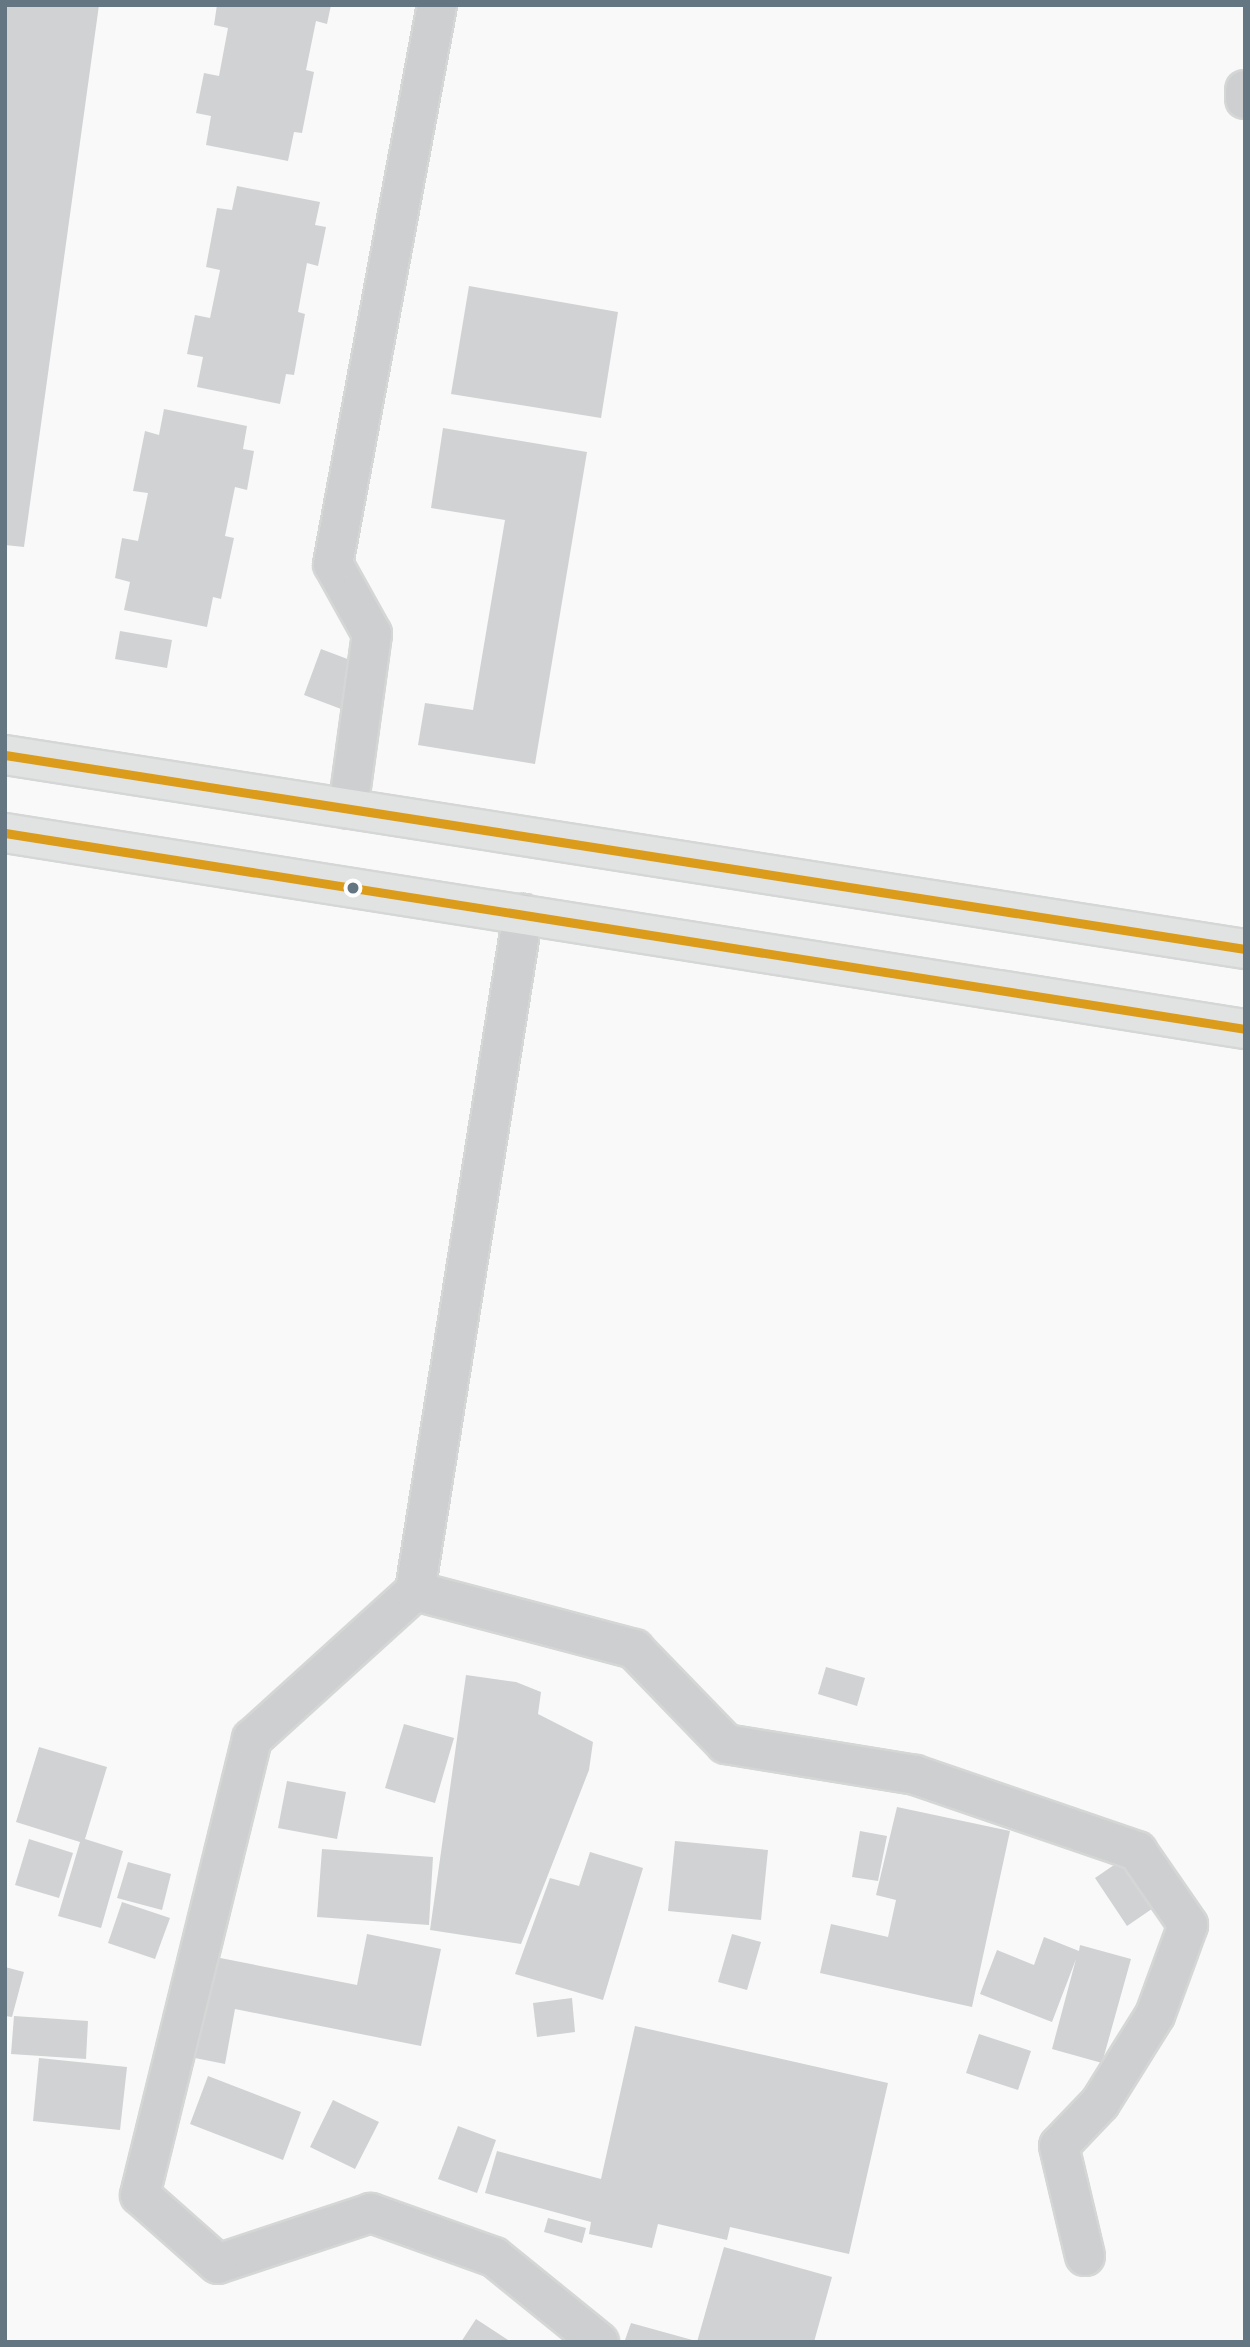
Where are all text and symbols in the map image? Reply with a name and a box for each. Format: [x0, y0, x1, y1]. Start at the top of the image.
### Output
unlabelled marker [346, 881, 360, 895]

